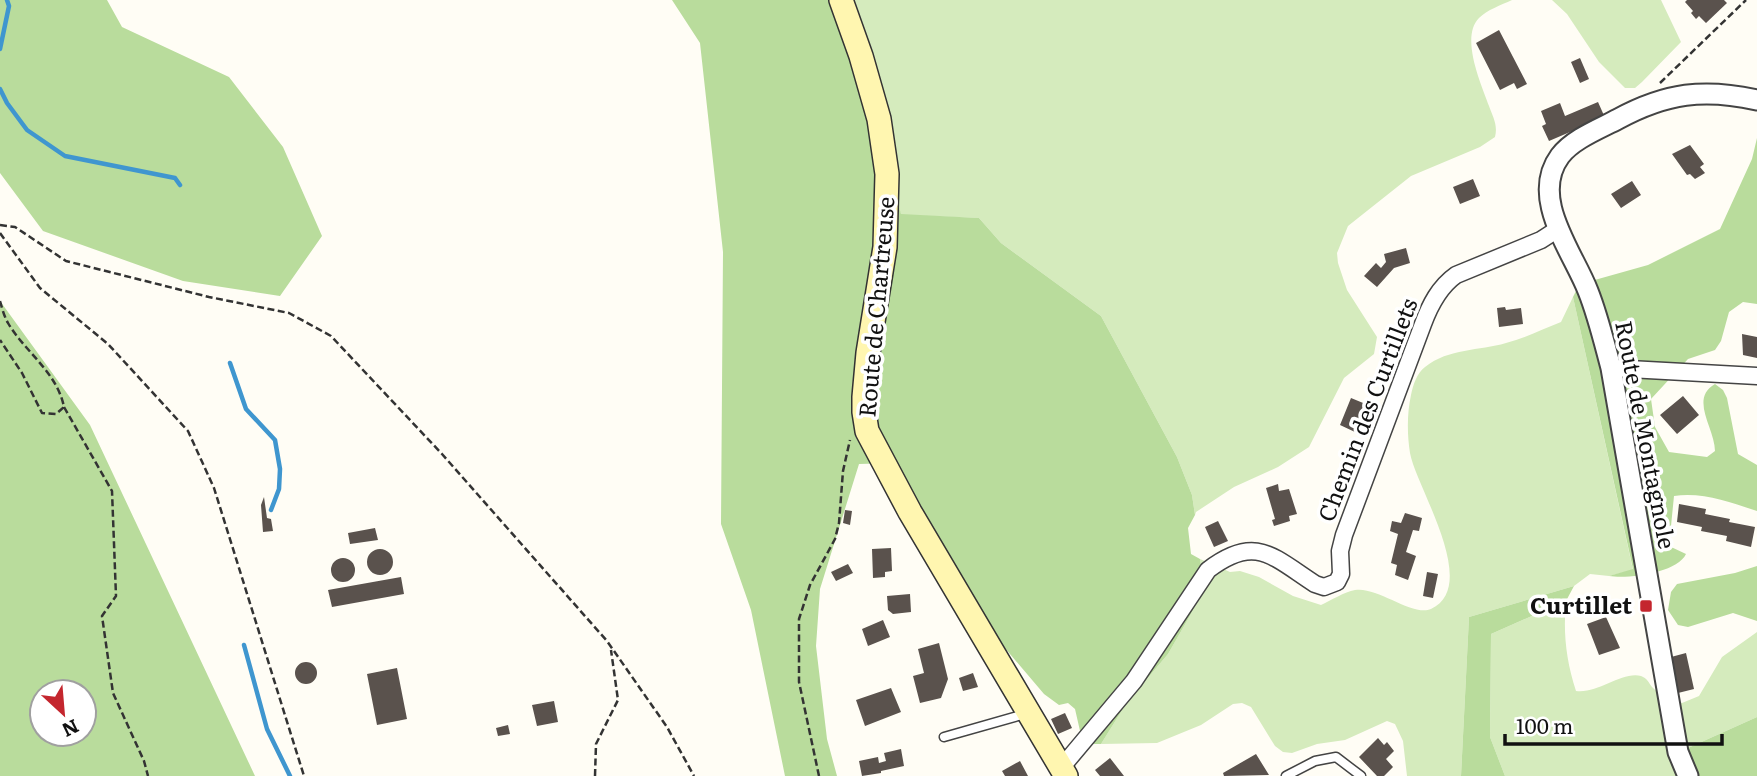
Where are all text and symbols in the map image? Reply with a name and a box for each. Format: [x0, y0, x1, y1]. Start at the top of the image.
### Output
street label: Route de Chartreuse [848, 195, 902, 419]
street label: Chemin des Curtillets [1308, 293, 1424, 526]
street label: Route de Montagnole [1608, 318, 1686, 552]
place label: Curtillet [1530, 587, 1632, 621]
marker: Curtillet [1638, 598, 1654, 614]
north arrow [28, 678, 98, 748]
scale bar [1505, 702, 1722, 746]
text: 100 m [1516, 709, 1573, 740]
text: N [58, 713, 84, 745]

